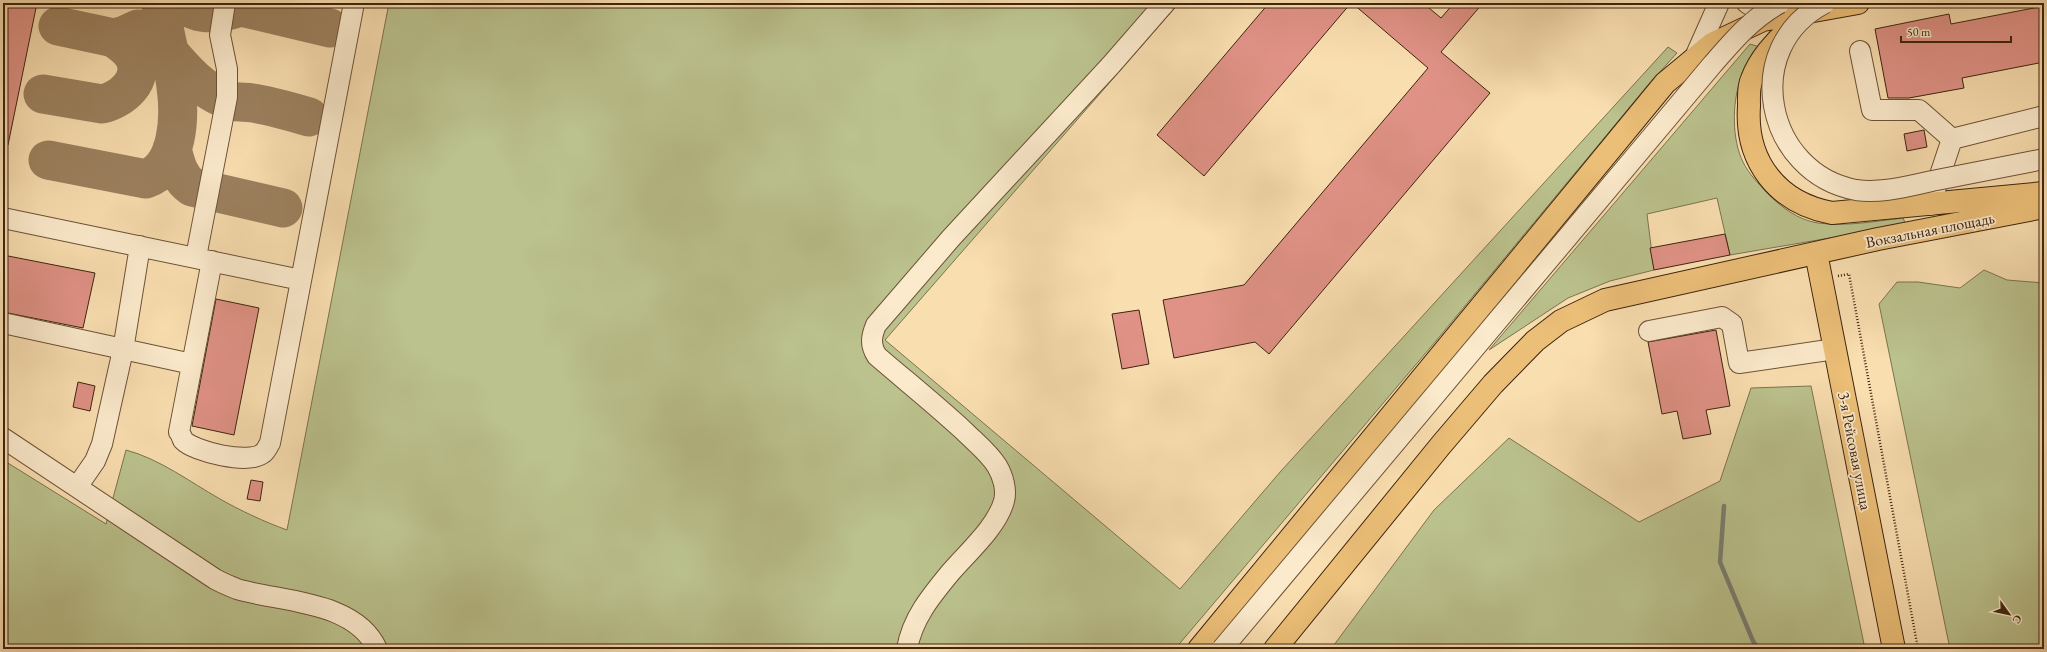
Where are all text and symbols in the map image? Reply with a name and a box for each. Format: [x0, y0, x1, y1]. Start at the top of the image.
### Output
scale bar [1901, 18, 2011, 44]
text: 50 m [1907, 24, 1931, 40]
street label: Вокзальная площадь [1864, 207, 1996, 253]
street label: 3-я Рейсовая улица [1833, 390, 1877, 513]
north arrow [1989, 594, 2029, 634]
text: С [2009, 612, 2025, 627]

